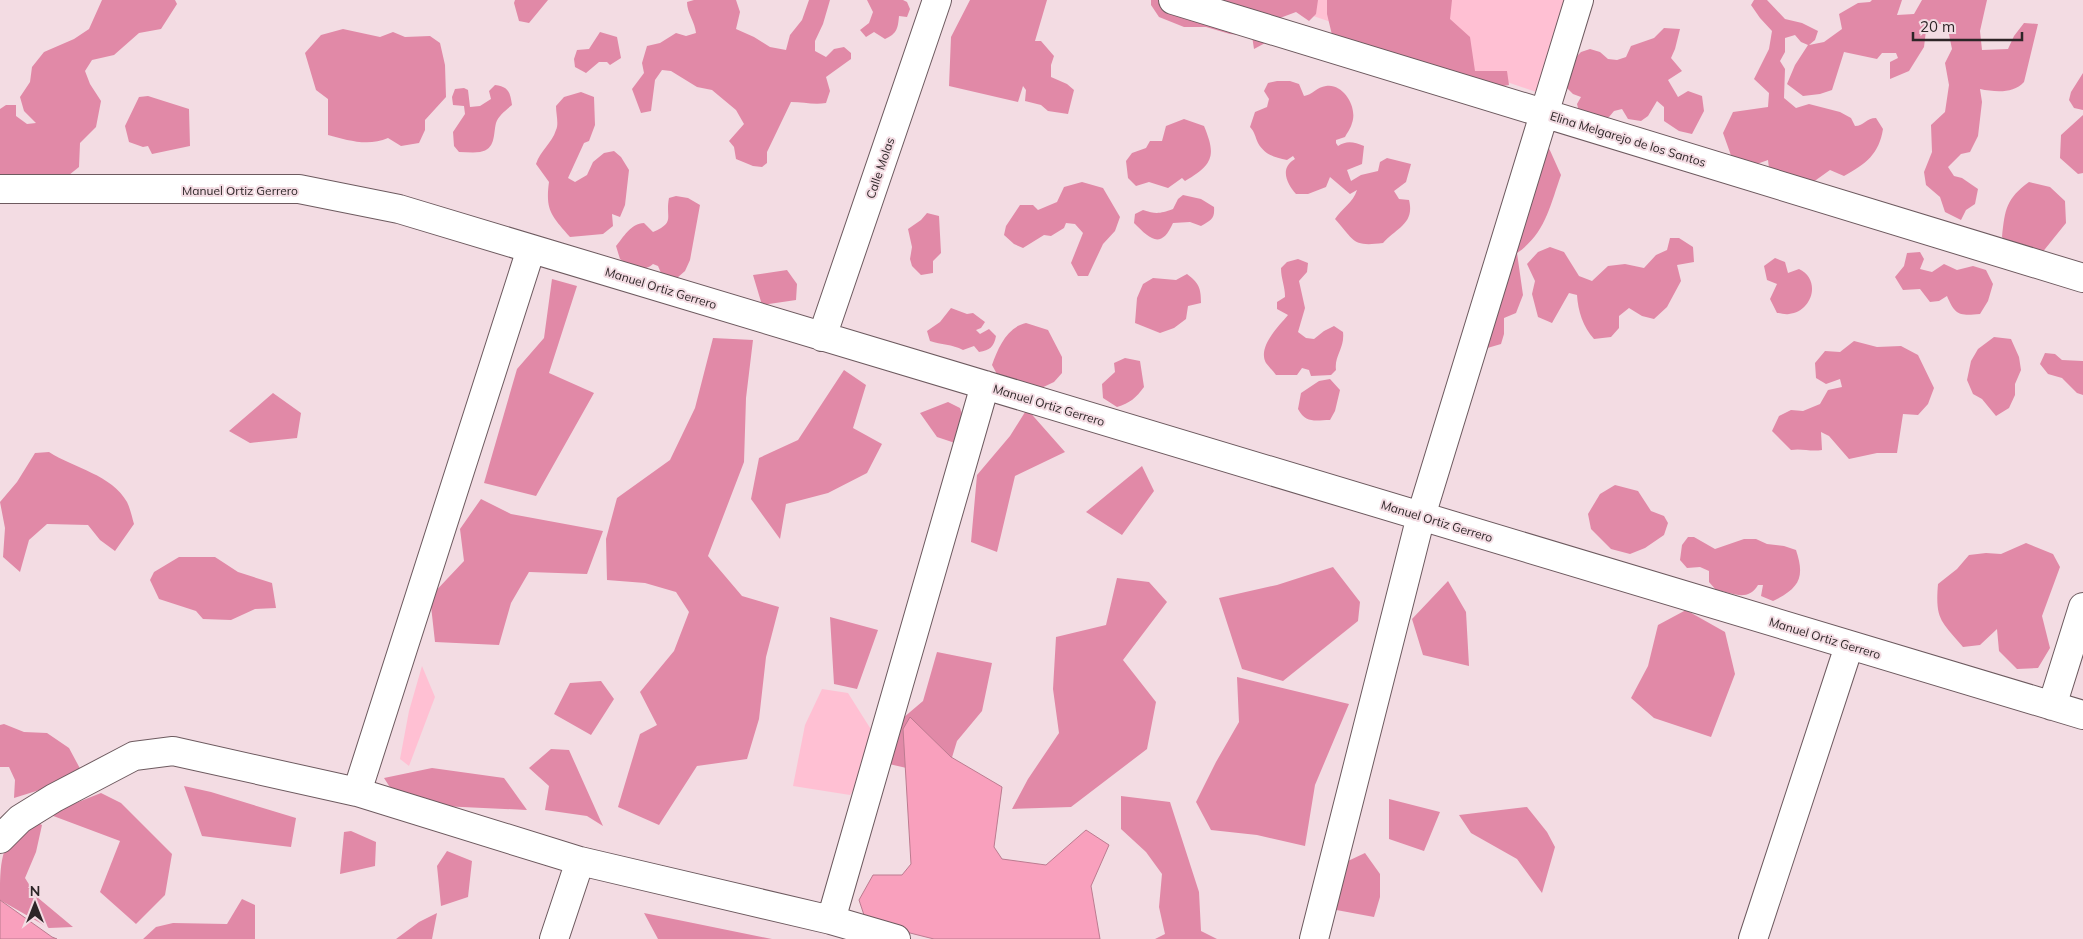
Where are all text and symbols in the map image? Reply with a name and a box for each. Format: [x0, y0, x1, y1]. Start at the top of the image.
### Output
scale bar [1913, 10, 2022, 42]
text: 20 m [1920, 17, 1955, 36]
street label: Elina Melgarejo de los Santos [1548, 108, 1708, 170]
street label: Calle Molas [863, 135, 897, 201]
street label: Manuel Ortiz Gerrero [182, 183, 298, 198]
street label: Manuel Ortiz Gerrero [603, 264, 719, 312]
street label: Manuel Ortiz Gerrero [991, 381, 1107, 429]
street label: Manuel Ortiz Gerrero [1379, 497, 1495, 545]
street label: Manuel Ortiz Gerrero [1767, 614, 1883, 662]
north arrow [10, 879, 60, 929]
text: N [30, 882, 40, 900]

